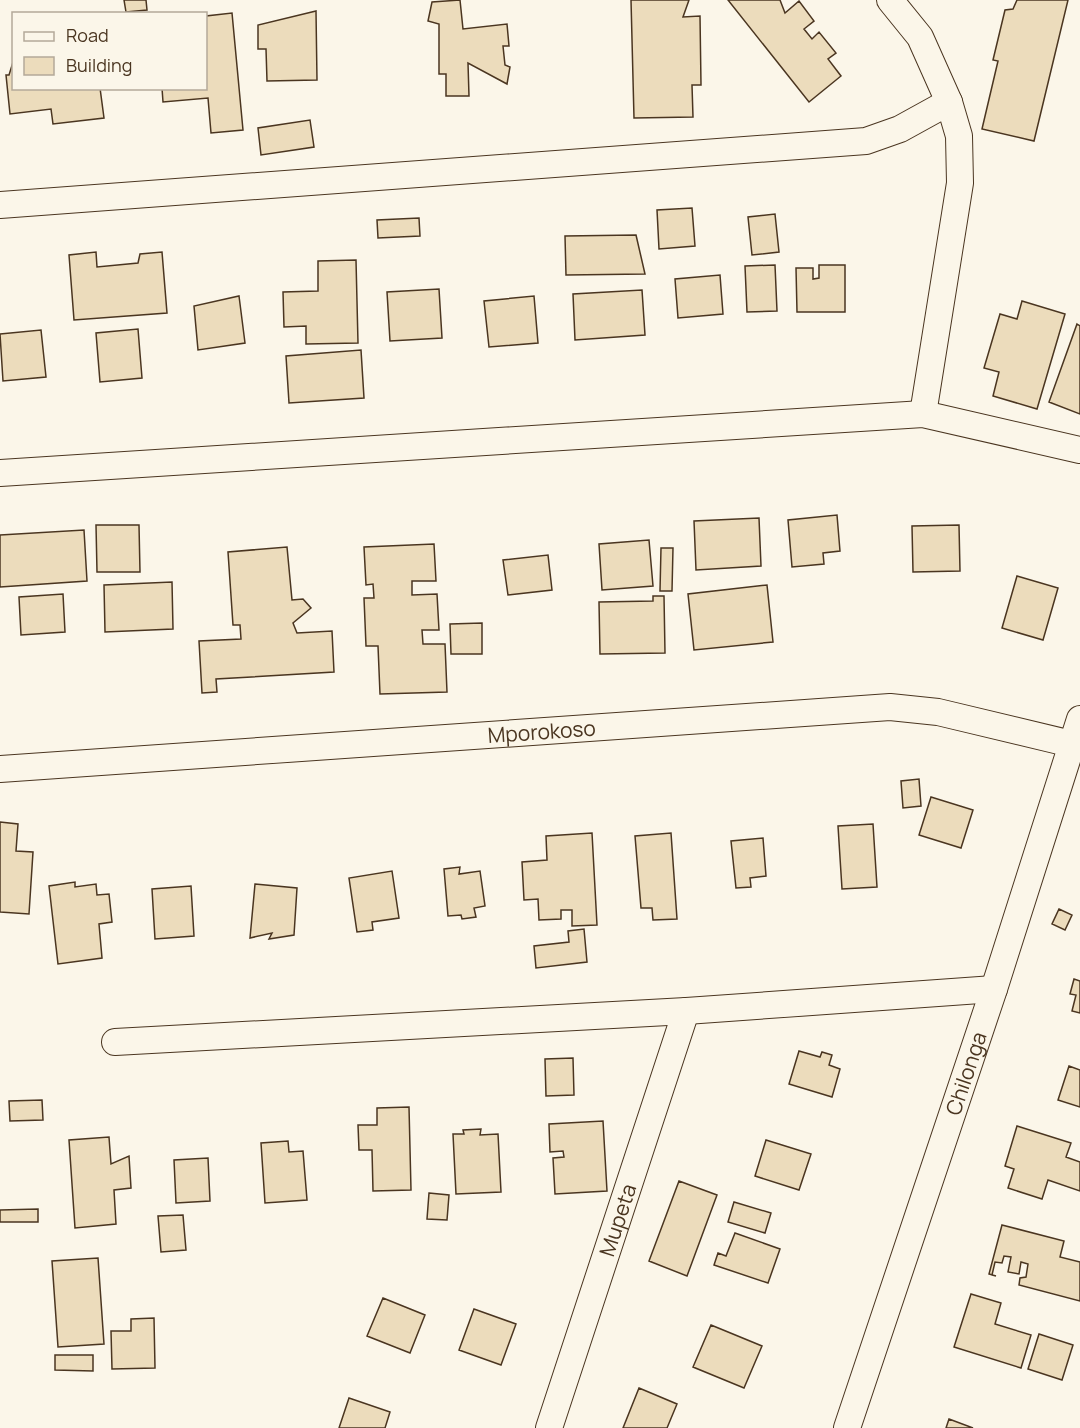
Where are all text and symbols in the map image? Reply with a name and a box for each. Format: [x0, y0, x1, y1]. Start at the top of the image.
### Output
legend [12, 12, 207, 90]
text: Road [66, 23, 109, 47]
text: Building [66, 53, 132, 77]
street label: Mporokoso [487, 714, 597, 749]
street label: Chilonga [939, 1028, 993, 1119]
street label: Mupeta [592, 1180, 642, 1260]

